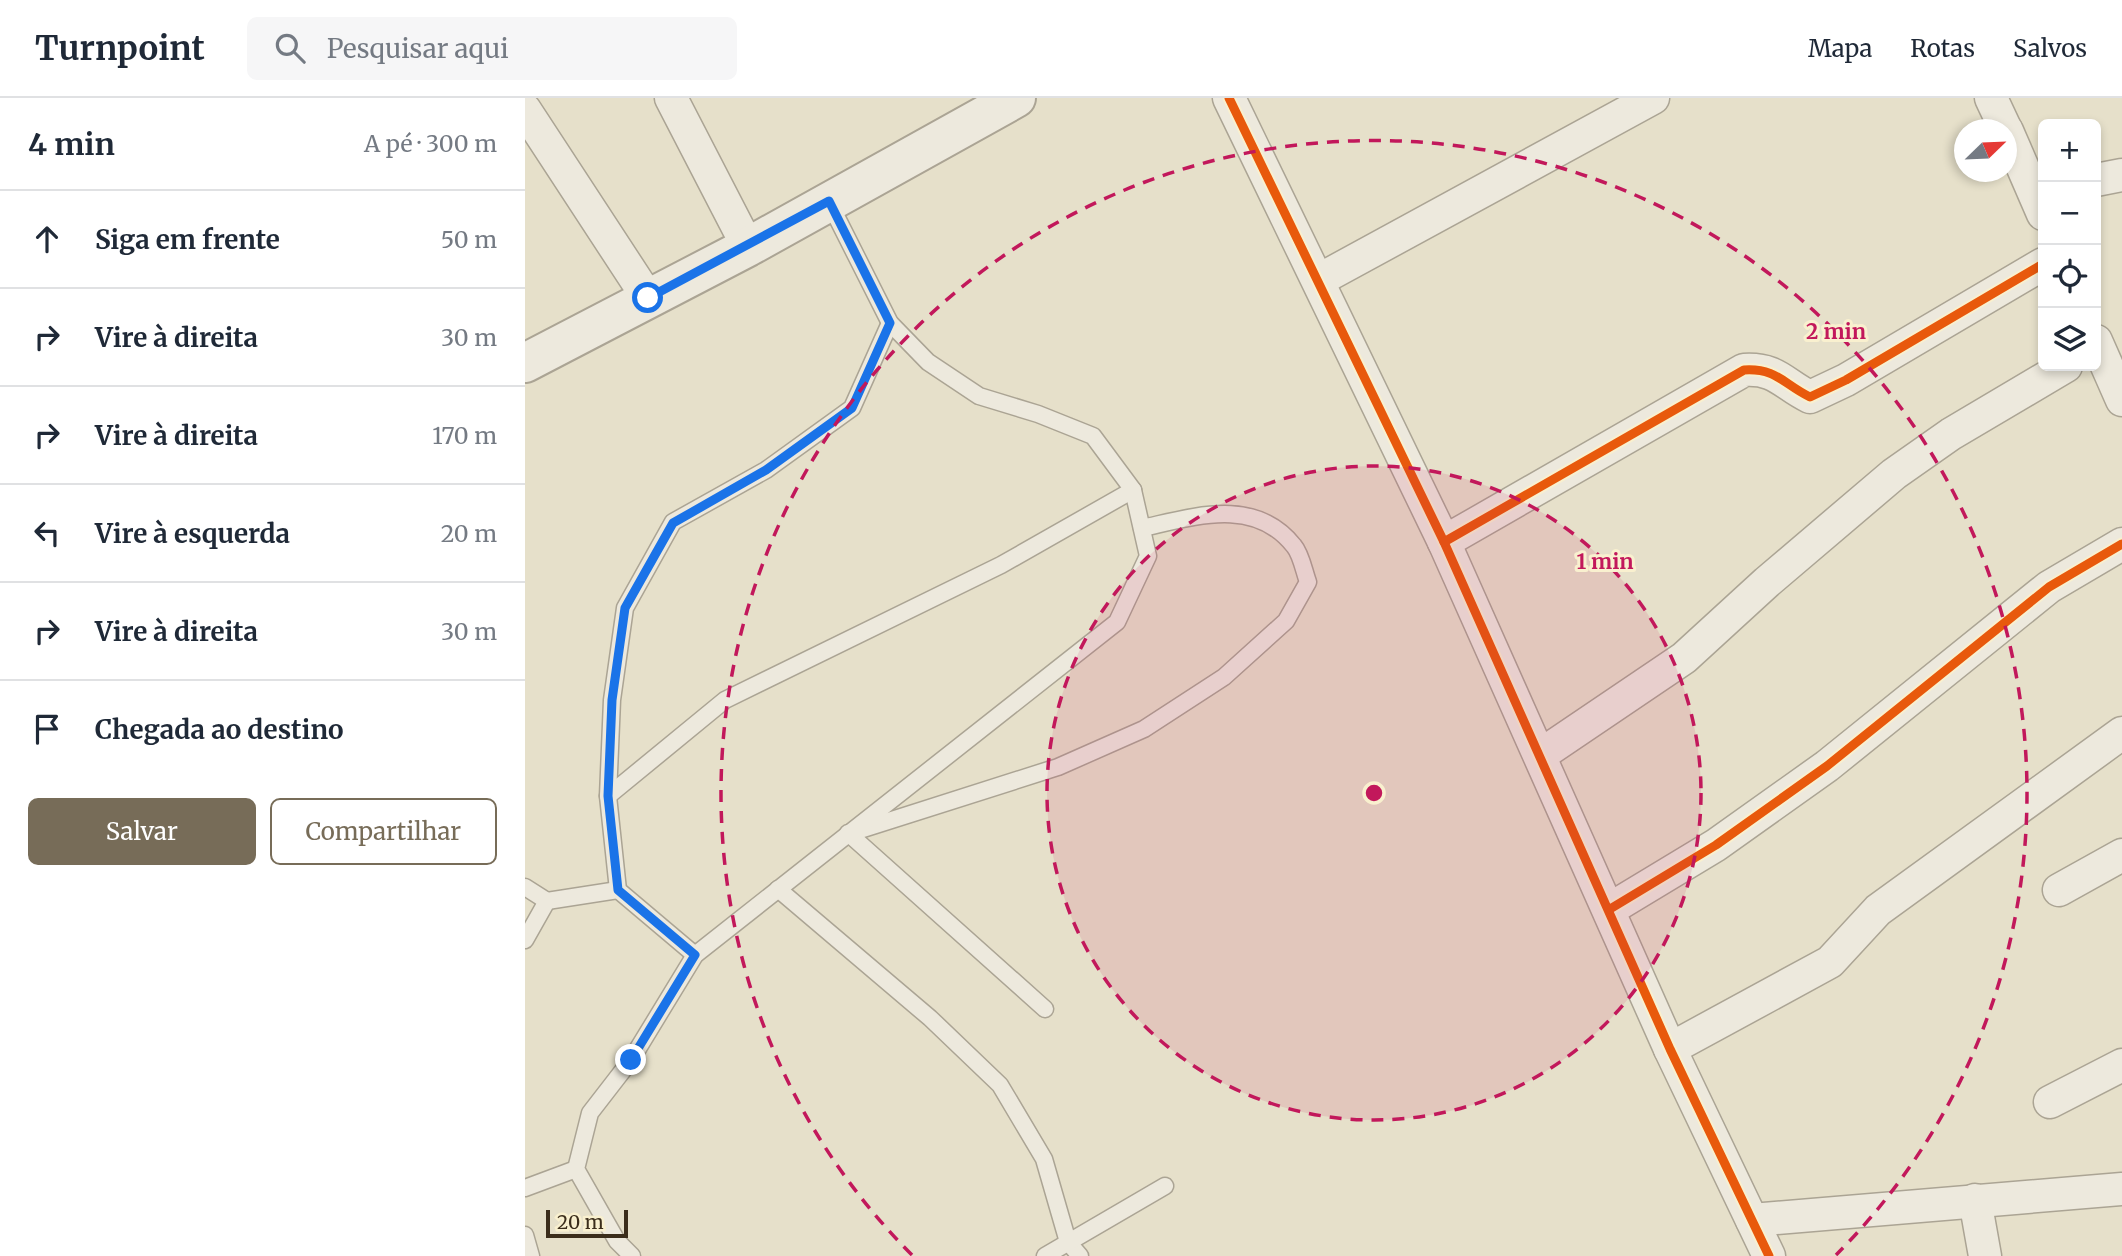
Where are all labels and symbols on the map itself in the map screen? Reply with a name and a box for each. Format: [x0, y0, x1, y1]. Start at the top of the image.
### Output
north arrow [1954, 119, 2017, 182]
route start [632, 282, 663, 313]
text: 2 min [1806, 318, 1866, 345]
text: 1 min [1576, 548, 1634, 575]
centre of rings [1362, 781, 1386, 805]
route end [615, 1044, 646, 1075]
scale bar [546, 1207, 628, 1239]

